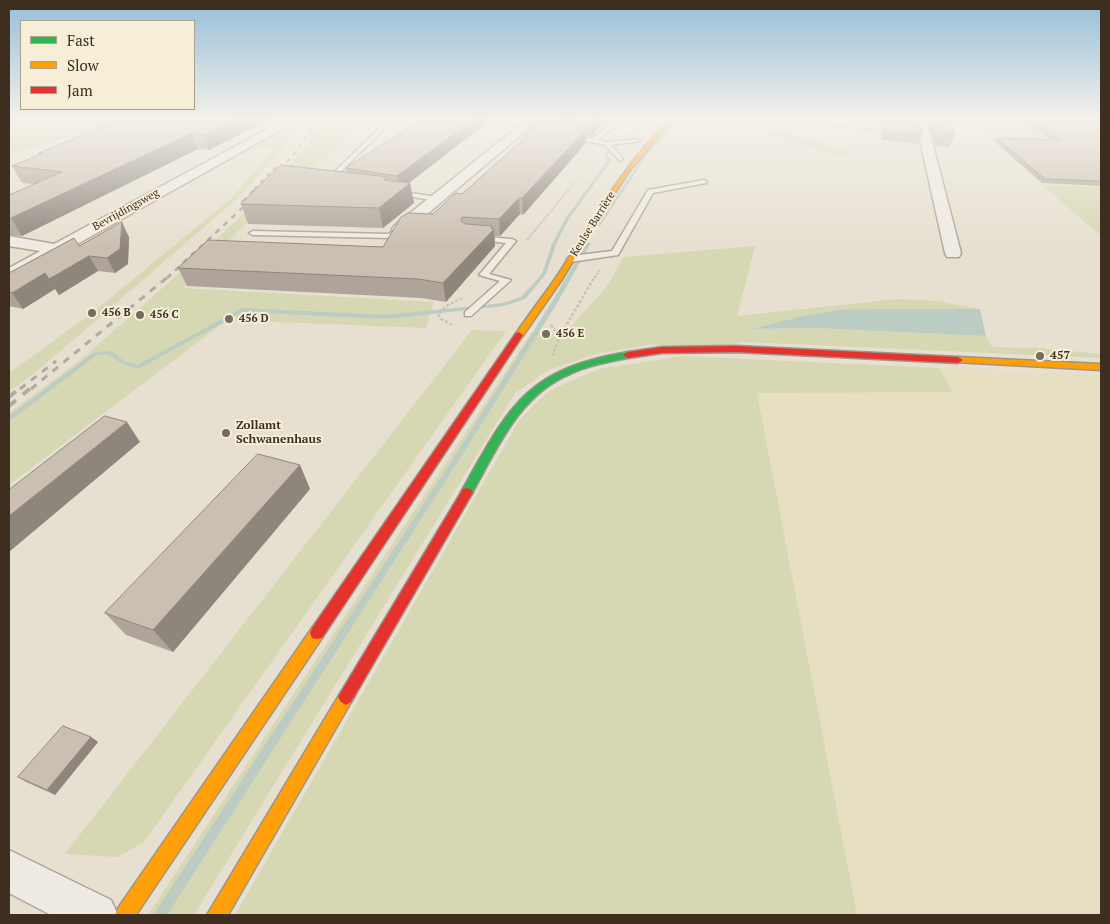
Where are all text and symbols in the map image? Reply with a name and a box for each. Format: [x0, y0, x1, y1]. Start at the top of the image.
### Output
legend [20, 20, 195, 110]
text: Fast [67, 30, 95, 50]
text: Slow [67, 55, 99, 75]
text: Jam [67, 80, 93, 100]
street label: Bevrijdingsweg [90, 186, 162, 234]
street label: Keulse Barrière [568, 189, 618, 259]
place label: 456 B [102, 306, 131, 320]
marker: 456 B [86, 307, 98, 319]
place label: 456 C [150, 308, 179, 322]
marker: 456 C [134, 309, 146, 321]
place label: 456 D [239, 312, 269, 326]
marker: 456 D [223, 313, 235, 325]
place label: 456 E [556, 327, 584, 341]
marker: 456 E [540, 328, 552, 340]
place label: 457 [1050, 349, 1070, 363]
marker: 457 [1034, 350, 1046, 362]
place label: Zollamt Schwanenhaus [236, 419, 321, 447]
marker: Zollamt Schwanenhaus [220, 427, 232, 439]

